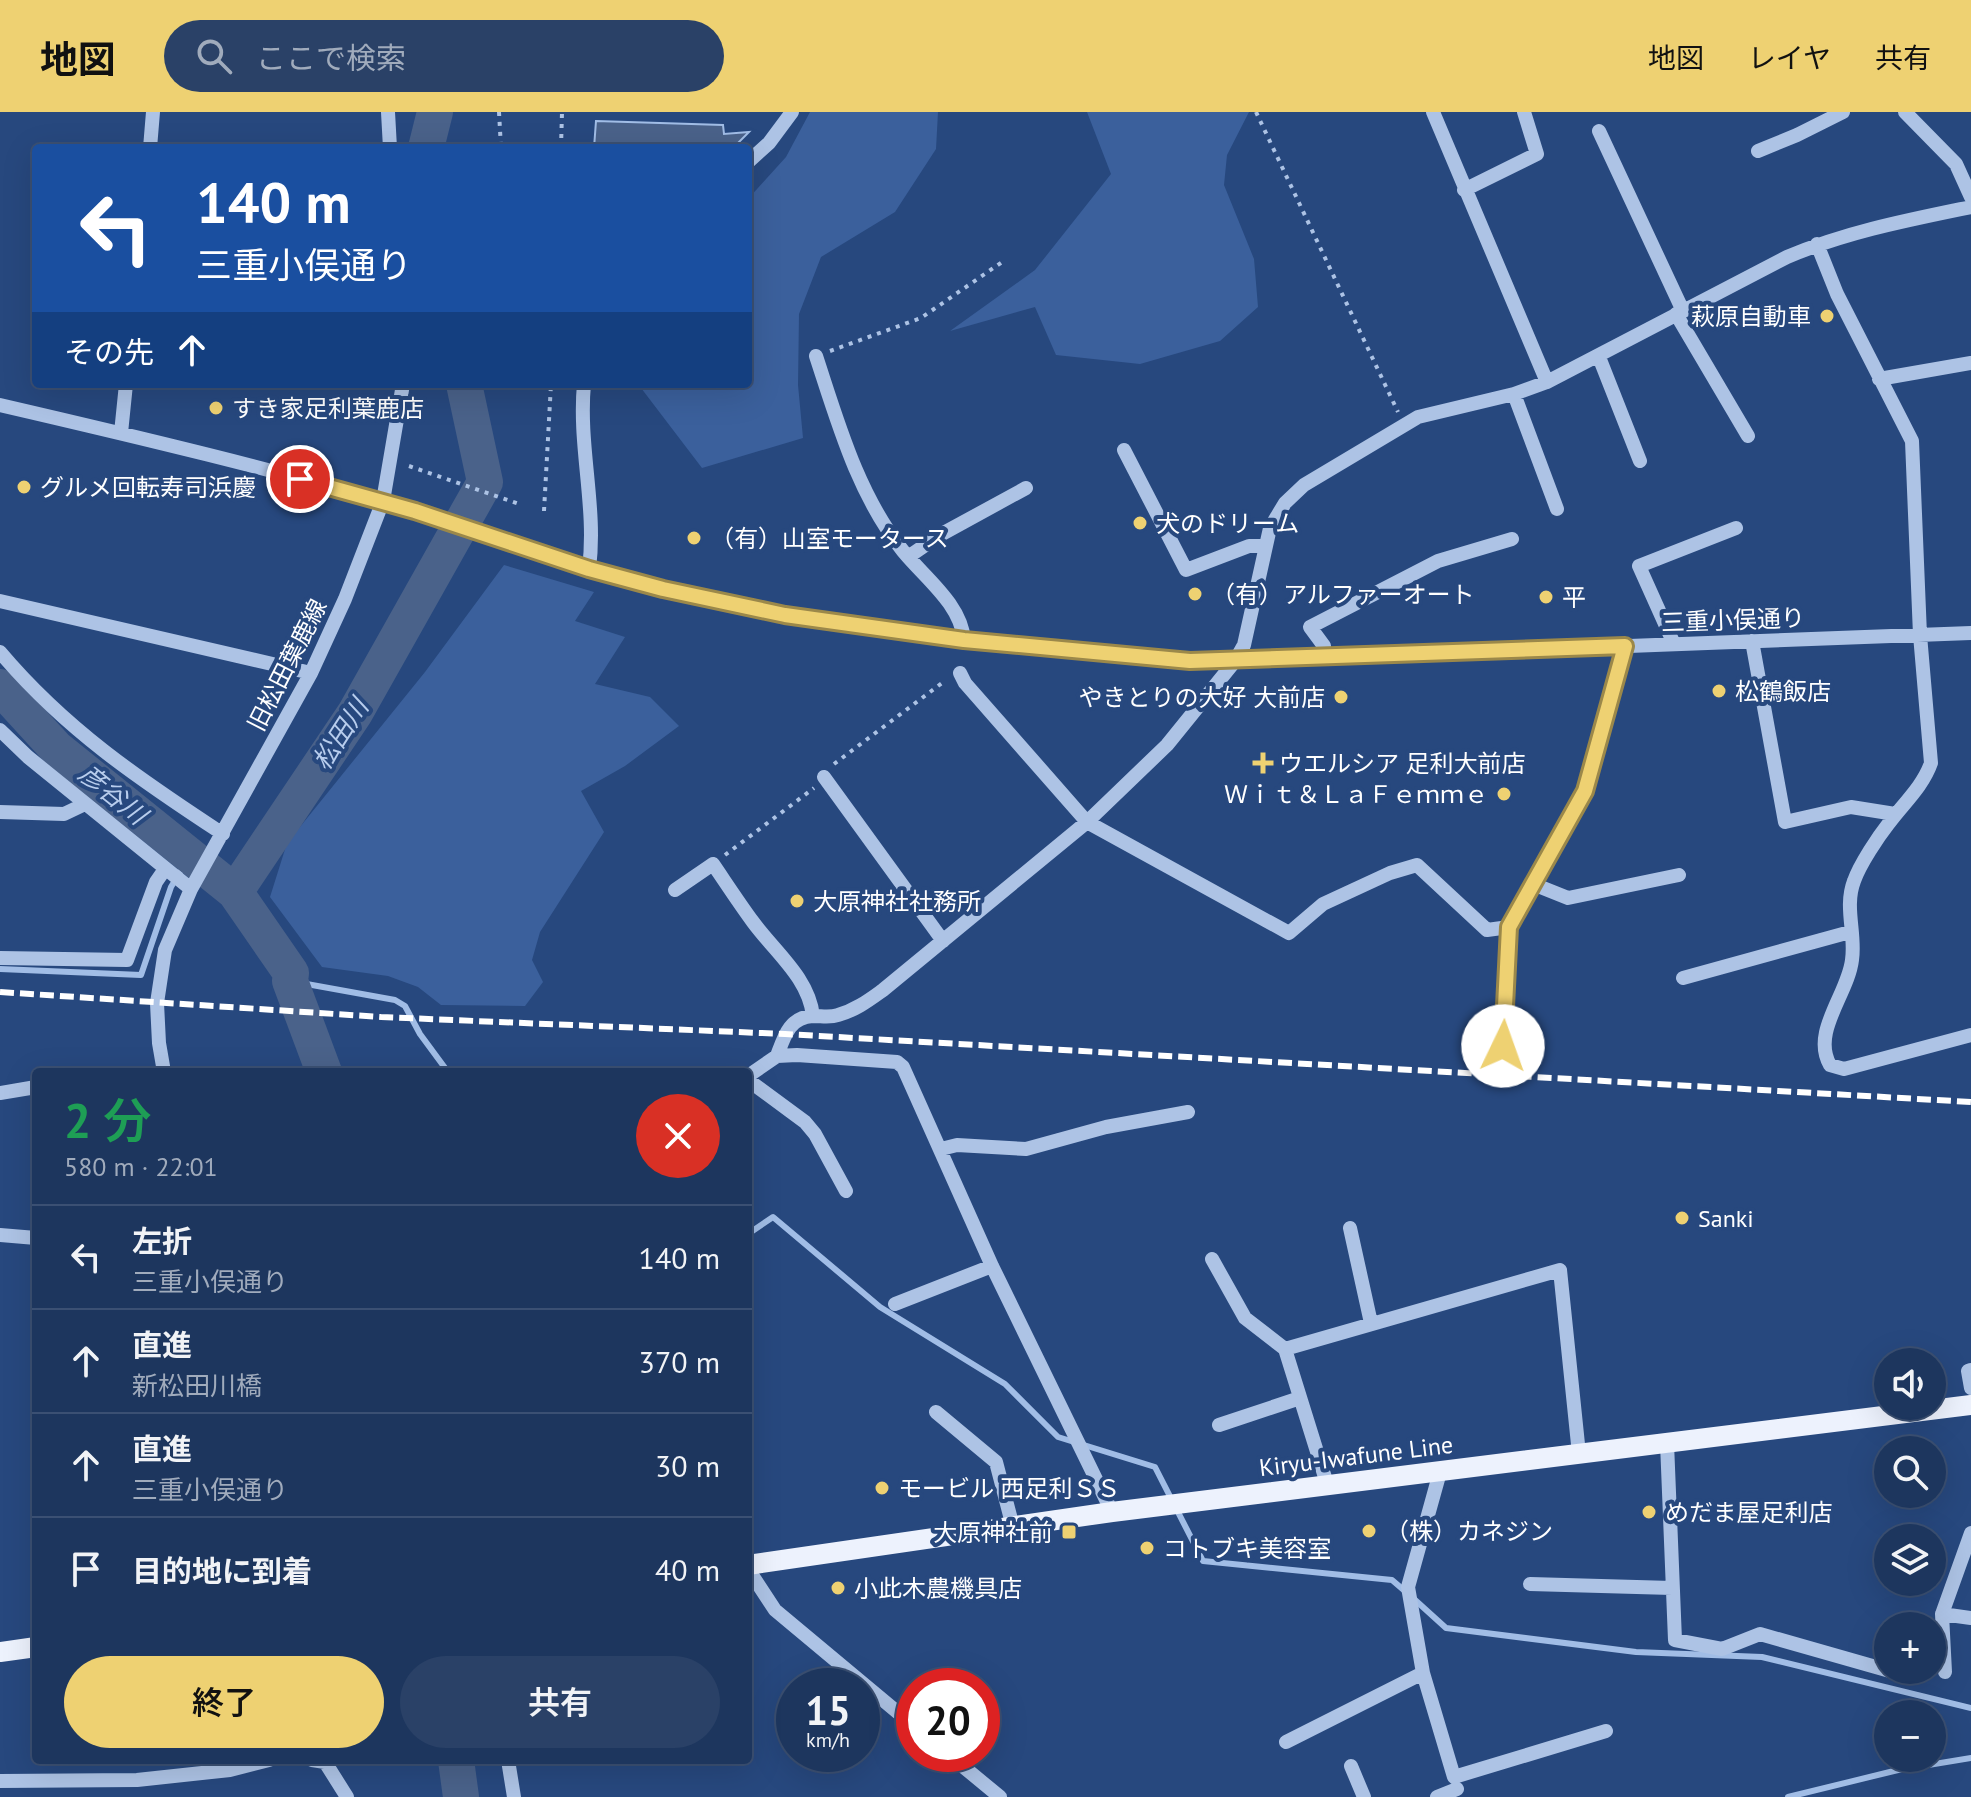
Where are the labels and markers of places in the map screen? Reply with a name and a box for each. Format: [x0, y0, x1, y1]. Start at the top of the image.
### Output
place label: 萩原自動車 [1691, 301, 1811, 332]
marker: 萩原自動車 [1818, 307, 1836, 325]
place label: すき家足利葉鹿店 [232, 393, 424, 424]
marker: すき家足利葉鹿店 [207, 399, 225, 417]
pin [266, 445, 334, 513]
place label: グルメ回転寿司浜慶 [40, 472, 256, 503]
marker: グルメ回転寿司浜慶 [15, 478, 33, 496]
place label: 犬のドリーム [1156, 508, 1299, 539]
marker: 犬のドリーム [1131, 514, 1149, 532]
place label: （有）山室モータース [710, 523, 949, 554]
marker: （有）山室モータース [685, 529, 703, 547]
place label: （有）アルファーオート [1211, 579, 1475, 610]
place label: 平 [1562, 582, 1586, 613]
marker: （有）アルファーオート [1186, 585, 1204, 603]
marker: 平 [1537, 588, 1555, 606]
place label: 松鶴飯店 [1735, 676, 1831, 707]
place label: やきとりの大好 大前店 [1079, 682, 1325, 713]
marker: 松鶴飯店 [1710, 682, 1728, 700]
marker: やきとりの大好 大前店 [1332, 688, 1350, 706]
place label: ウエルシア 足利大前店 [1279, 748, 1525, 779]
marker: ウエルシア 足利大前店 [1254, 754, 1272, 772]
place label: Ｗｉｔ＆ＬａＦｅｍｍｅ [1224, 779, 1488, 810]
marker: Ｗｉｔ＆ＬａＦｅｍｍｅ [1495, 785, 1513, 803]
place label: 大原神社社務所 [813, 886, 981, 917]
marker: 大原神社社務所 [788, 892, 806, 910]
place label: Sanki [1698, 1203, 1754, 1234]
marker: Sanki [1673, 1209, 1691, 1227]
place label: モービル 西足利ＳＳ [898, 1473, 1120, 1504]
marker: モービル 西足利ＳＳ [873, 1479, 891, 1497]
place label: めだま屋足利店 [1665, 1497, 1833, 1528]
marker: めだま屋足利店 [1640, 1503, 1658, 1521]
place label: （株）カネジン [1385, 1516, 1553, 1547]
place label: 大原神社前 [933, 1517, 1053, 1548]
marker: （株）カネジン [1360, 1522, 1378, 1540]
marker: 大原神社前 [1060, 1523, 1078, 1541]
place label: コトブキ美容室 [1163, 1533, 1331, 1564]
marker: コトブキ美容室 [1138, 1539, 1156, 1557]
place label: 小此木農機具店 [854, 1573, 1022, 1604]
marker: 小此木農機具店 [829, 1579, 847, 1597]

